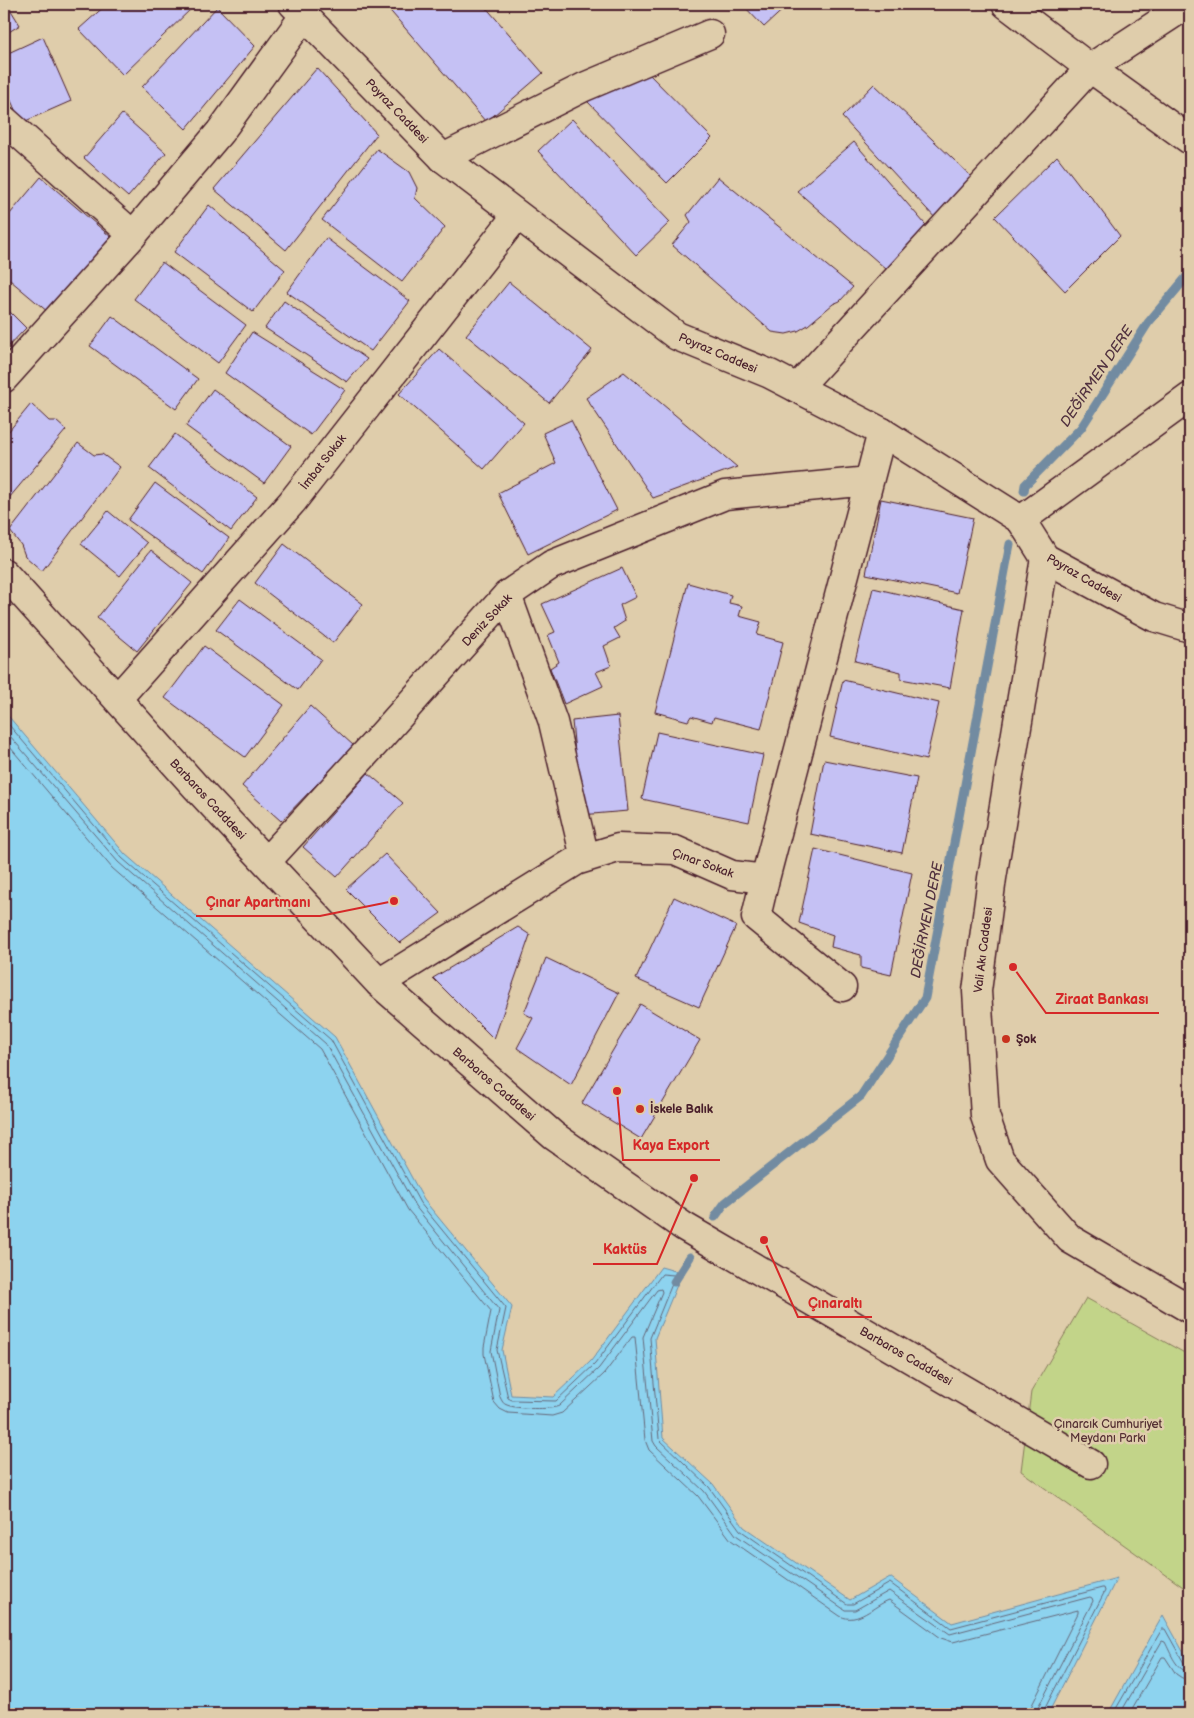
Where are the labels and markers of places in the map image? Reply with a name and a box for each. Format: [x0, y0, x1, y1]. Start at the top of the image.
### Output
callout: Çınar Apartmanı [196, 887, 320, 916]
callout: Ziraat Bankası [1046, 984, 1159, 1013]
place label: Şok [1016, 1032, 1037, 1047]
marker: Şok [1000, 1033, 1012, 1045]
place label: İskele Balık [650, 1100, 714, 1117]
marker: İskele Balık [634, 1103, 646, 1115]
callout: Kaya Export [623, 1131, 720, 1160]
callout: Kaktüs [593, 1235, 657, 1264]
callout: Çınaraltı [798, 1288, 872, 1317]

